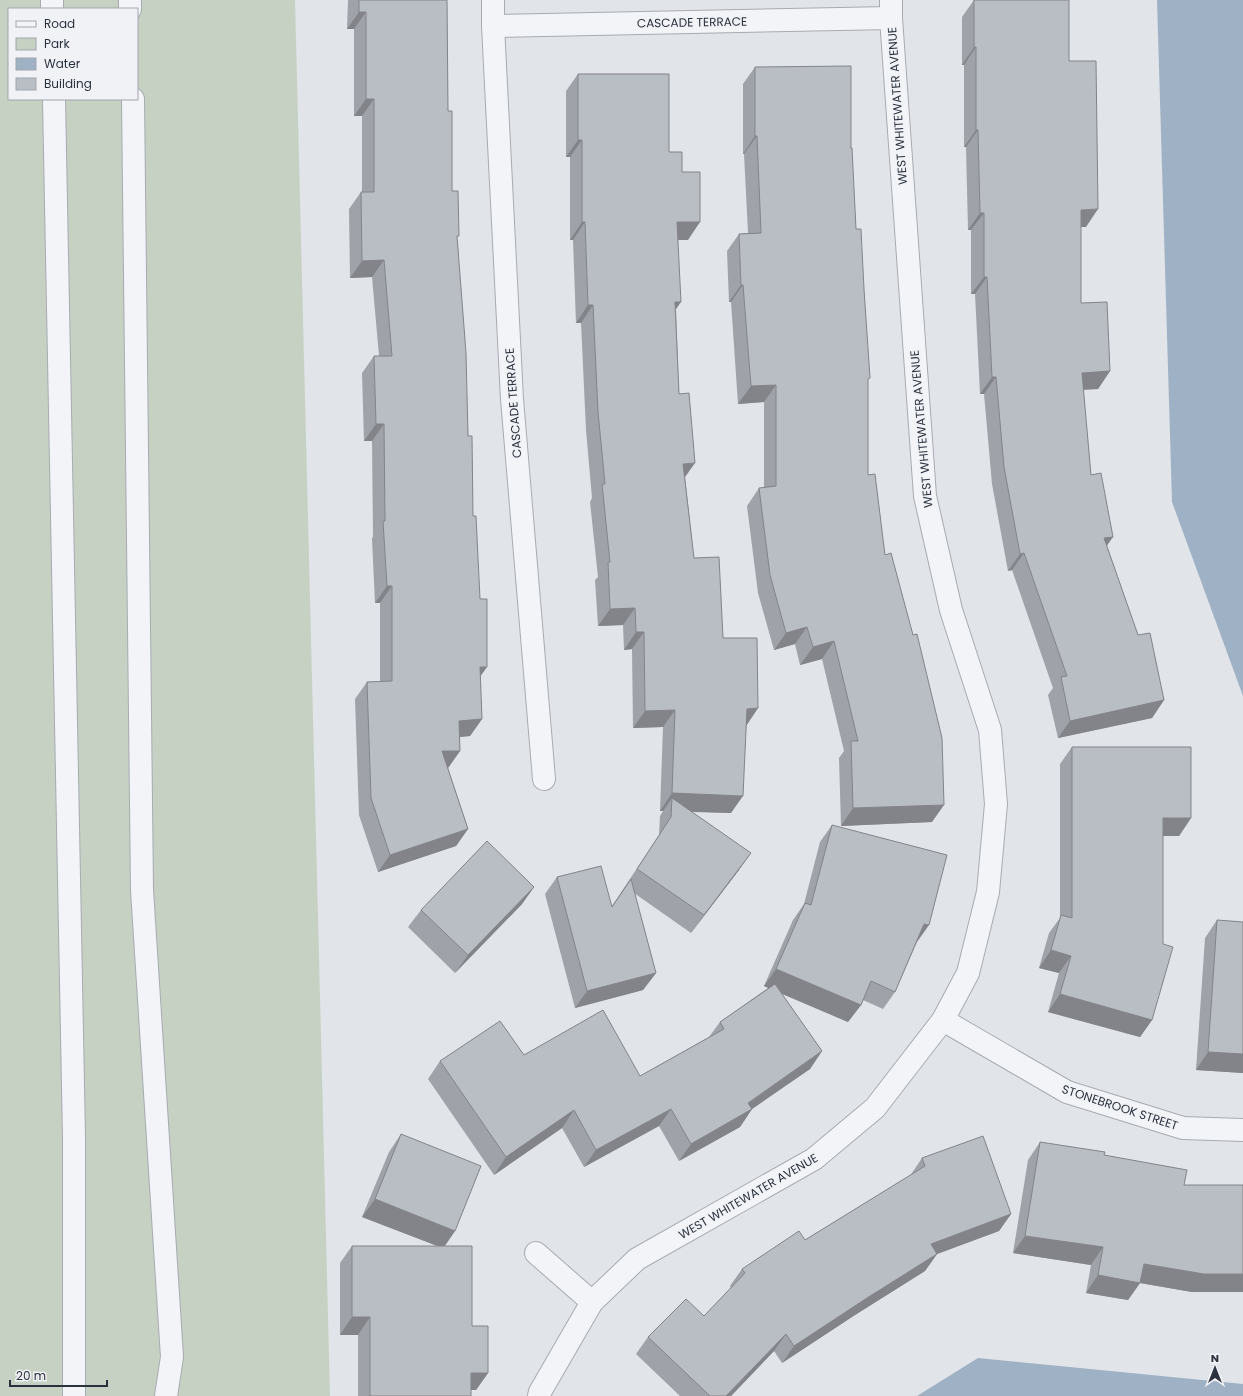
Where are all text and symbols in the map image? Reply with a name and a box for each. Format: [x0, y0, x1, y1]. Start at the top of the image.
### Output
legend [8, 8, 138, 100]
street label: CASCADE TERRACE [637, 13, 747, 31]
text: Road [44, 15, 75, 32]
street label: WEST WHITEWATER AVENUE [883, 26, 911, 186]
text: Park [44, 35, 71, 52]
text: Water [44, 55, 81, 72]
text: Building [44, 75, 92, 92]
street label: CASCADE TERRACE [501, 347, 525, 459]
street label: WEST WHITEWATER AVENUE [906, 349, 936, 509]
street label: STONEBROOK STREET [1060, 1080, 1181, 1134]
street label: WEST WHITEWATER AVENUE [675, 1149, 821, 1243]
north arrow [1195, 1348, 1235, 1388]
text: N [1211, 1350, 1219, 1366]
scale bar [10, 1362, 107, 1388]
text: 20 m [16, 1367, 46, 1384]

